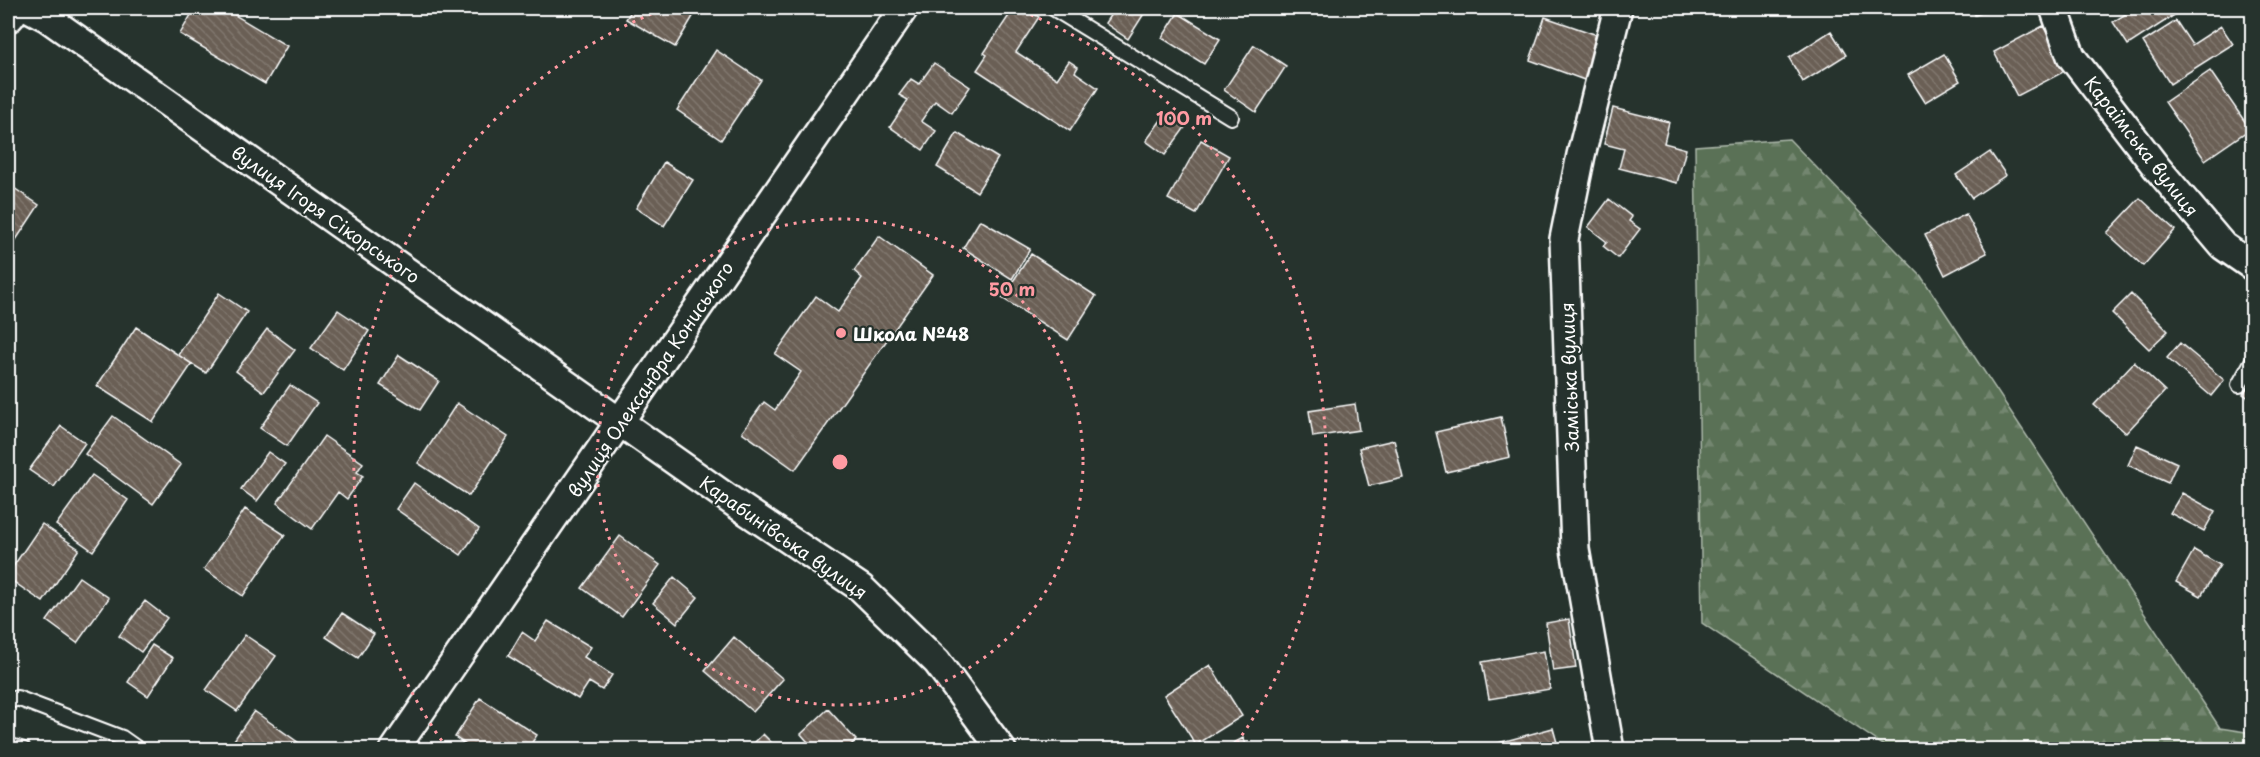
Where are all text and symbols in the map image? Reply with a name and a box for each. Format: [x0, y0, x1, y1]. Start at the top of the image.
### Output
street label: Караїмська вулиця [2079, 70, 2205, 222]
text: 100 m [1156, 104, 1212, 131]
street label: вулиця Ігоря Сікорського [226, 139, 426, 289]
street label: вулиця Олександра Кониського [561, 256, 739, 502]
text: 50 m [989, 275, 1035, 302]
street label: Заміська вулиця [1553, 302, 1585, 452]
place label: Школа №48 [853, 320, 969, 347]
marker: Школа №48 [834, 326, 848, 340]
centre of rings [830, 452, 850, 472]
street label: Карабинівська вулиця [695, 469, 873, 605]

